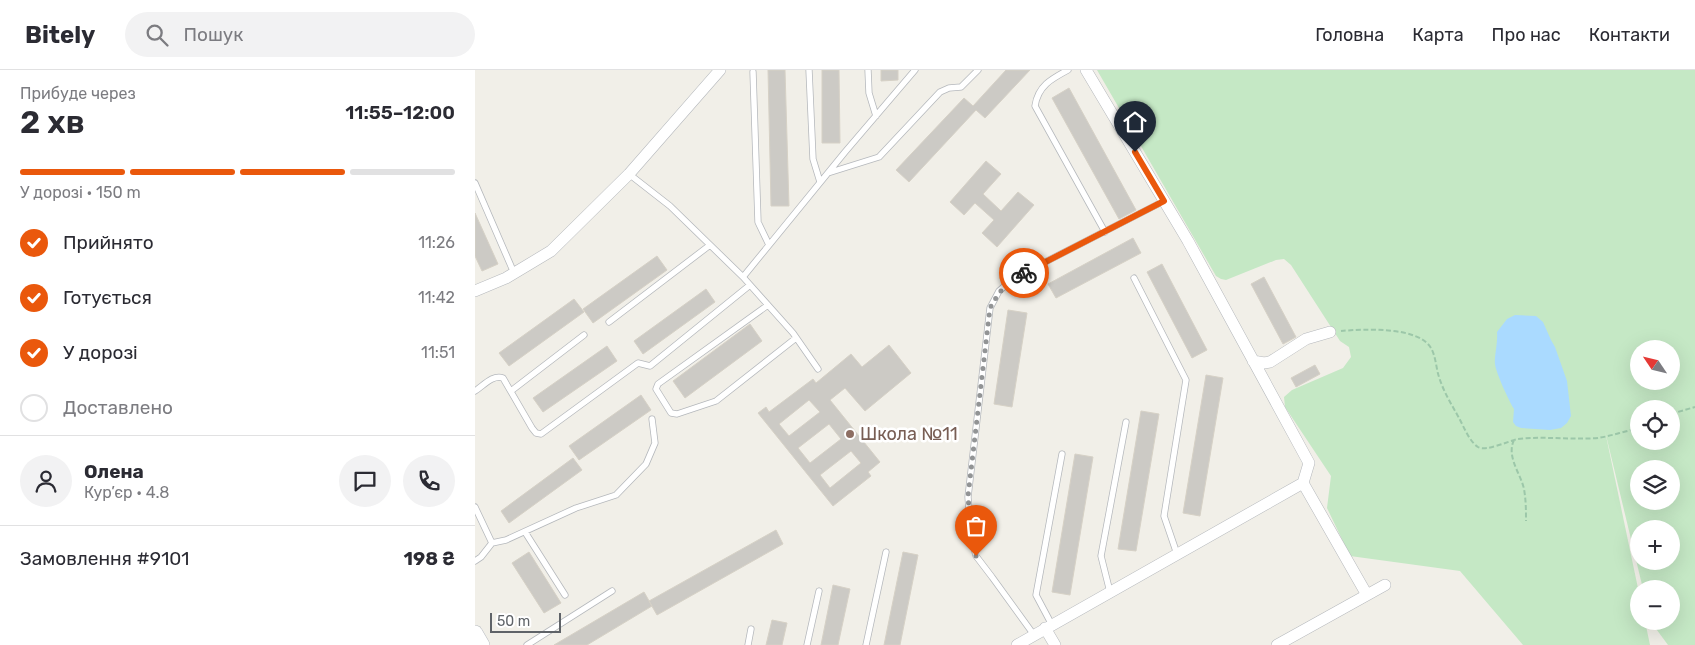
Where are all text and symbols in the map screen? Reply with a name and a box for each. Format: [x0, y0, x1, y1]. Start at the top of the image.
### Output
search box [125, 12, 475, 57]
text: Bitely [25, 21, 95, 49]
icon: search [143, 21, 171, 49]
text: Пошук [183, 23, 243, 46]
text: Головна [1315, 24, 1384, 46]
text: Карта [1412, 24, 1464, 46]
text: Про нас [1492, 24, 1561, 46]
text: Контакти [1589, 24, 1670, 46]
text: Прибуде через [20, 84, 136, 103]
text: 11:55–12:00 [345, 101, 455, 124]
pin [1114, 101, 1156, 152]
text: 2 хв [20, 103, 85, 141]
icon: home [1121, 108, 1149, 136]
text: У дорозі · 150 m [20, 183, 141, 202]
icon: check [20, 229, 48, 257]
text: Прийнято [63, 231, 154, 254]
text: 11:26 [418, 233, 455, 252]
courier [999, 248, 1049, 298]
icon: bike [1010, 259, 1038, 287]
icon: check [20, 284, 48, 312]
text: Готується [63, 286, 152, 309]
text: 11:42 [418, 288, 455, 307]
icon: check [20, 339, 48, 367]
north arrow [1630, 340, 1680, 390]
map controls [1630, 340, 1680, 630]
text: У дорозі [63, 341, 138, 364]
text: 11:51 [421, 343, 455, 362]
text: Доставлено [63, 396, 173, 419]
button: locate [1630, 400, 1680, 450]
place label: Школа №11 [860, 423, 958, 445]
marker: Школа №11 [844, 428, 856, 440]
button: person [20, 455, 72, 507]
button: chat [339, 455, 391, 507]
button: phone [403, 455, 455, 507]
text: Олена [84, 460, 144, 483]
button: layers [1630, 460, 1680, 510]
text: Кур’єр · 4.8 [84, 483, 169, 502]
pin [955, 505, 997, 556]
icon: bag [962, 512, 990, 540]
button: + [1630, 520, 1680, 570]
text: Замовлення #9101 [20, 547, 189, 570]
text: 198 ₴ [404, 547, 455, 570]
button: − [1630, 580, 1680, 630]
scale bar [490, 610, 561, 633]
text: 50 m [497, 613, 530, 630]

